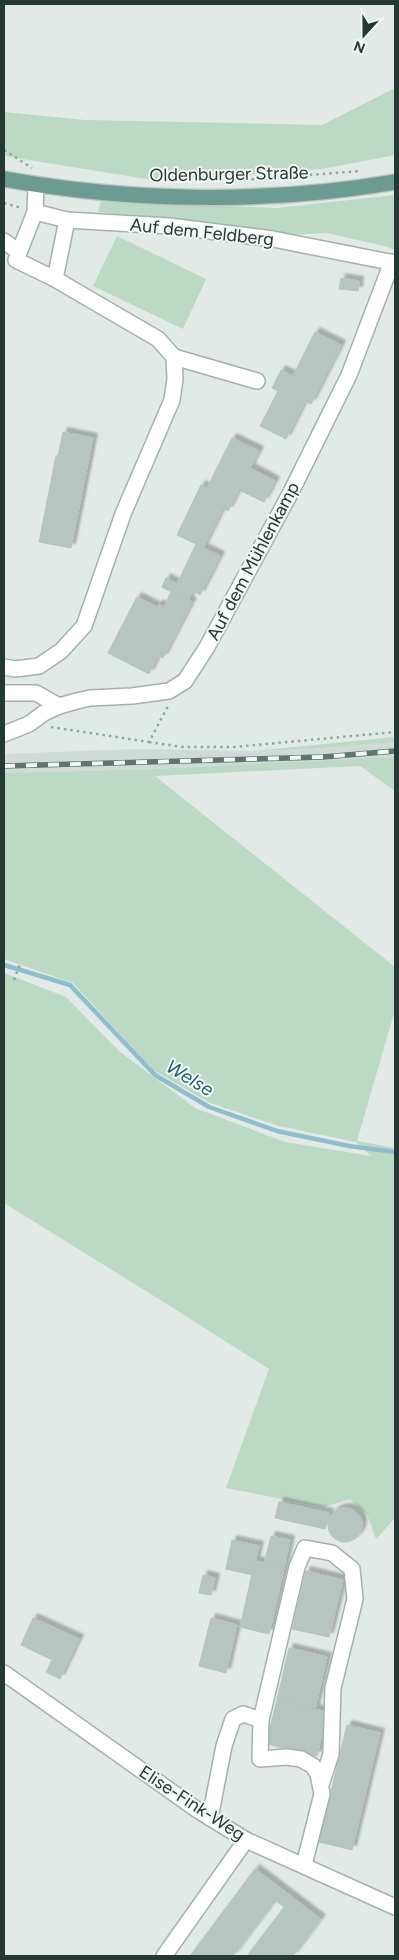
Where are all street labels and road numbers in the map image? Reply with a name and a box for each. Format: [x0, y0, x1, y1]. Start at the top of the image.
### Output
street label: Oldenburger Straße [149, 162, 309, 186]
street label: Auf dem Feldberg [129, 214, 275, 250]
street label: Auf dem Mühlenkamp [202, 478, 304, 644]
street label: Elise-Fink-Weg [135, 1761, 249, 1845]

